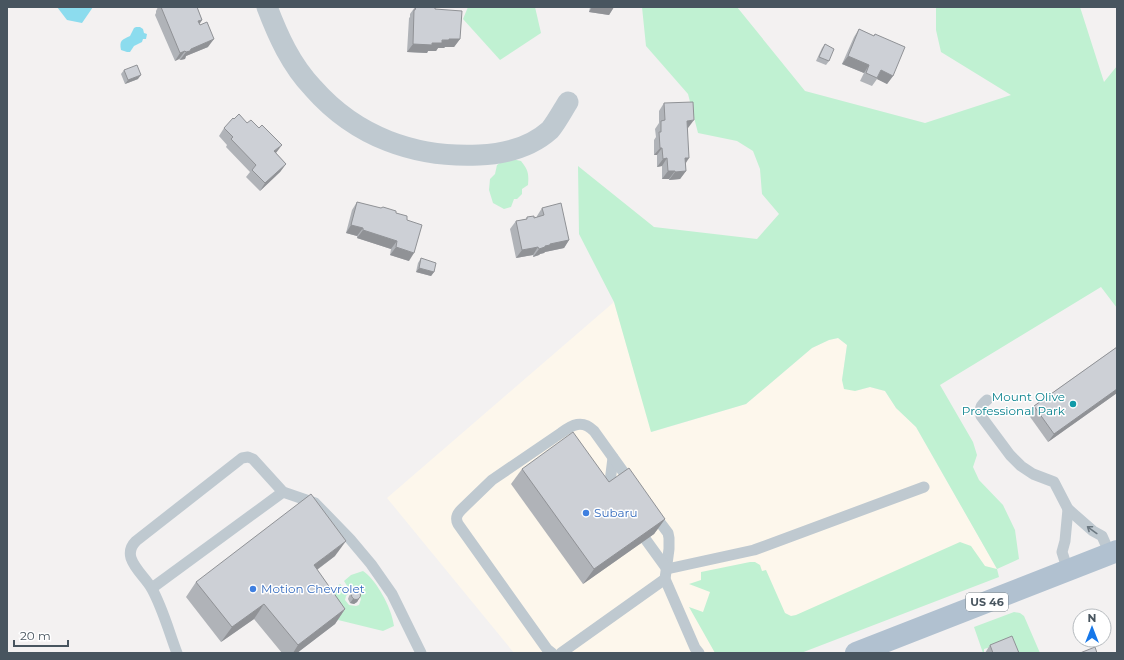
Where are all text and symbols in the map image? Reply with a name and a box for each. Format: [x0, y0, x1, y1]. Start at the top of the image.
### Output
place label: Mount Olive Professional Park [962, 389, 1066, 418]
marker: Mount Olive Professional Park [1068, 399, 1078, 409]
place label: Subaru [594, 505, 638, 520]
marker: Subaru [581, 508, 591, 518]
one-way arrow [1087, 525, 1098, 534]
place label: Motion Chevrolet [261, 581, 365, 596]
marker: Motion Chevrolet [248, 584, 258, 594]
road number: US 46 [966, 593, 1008, 611]
north arrow [1072, 608, 1112, 648]
text: N [1088, 611, 1096, 625]
scale bar [14, 622, 68, 648]
text: 20 m [20, 628, 51, 643]

